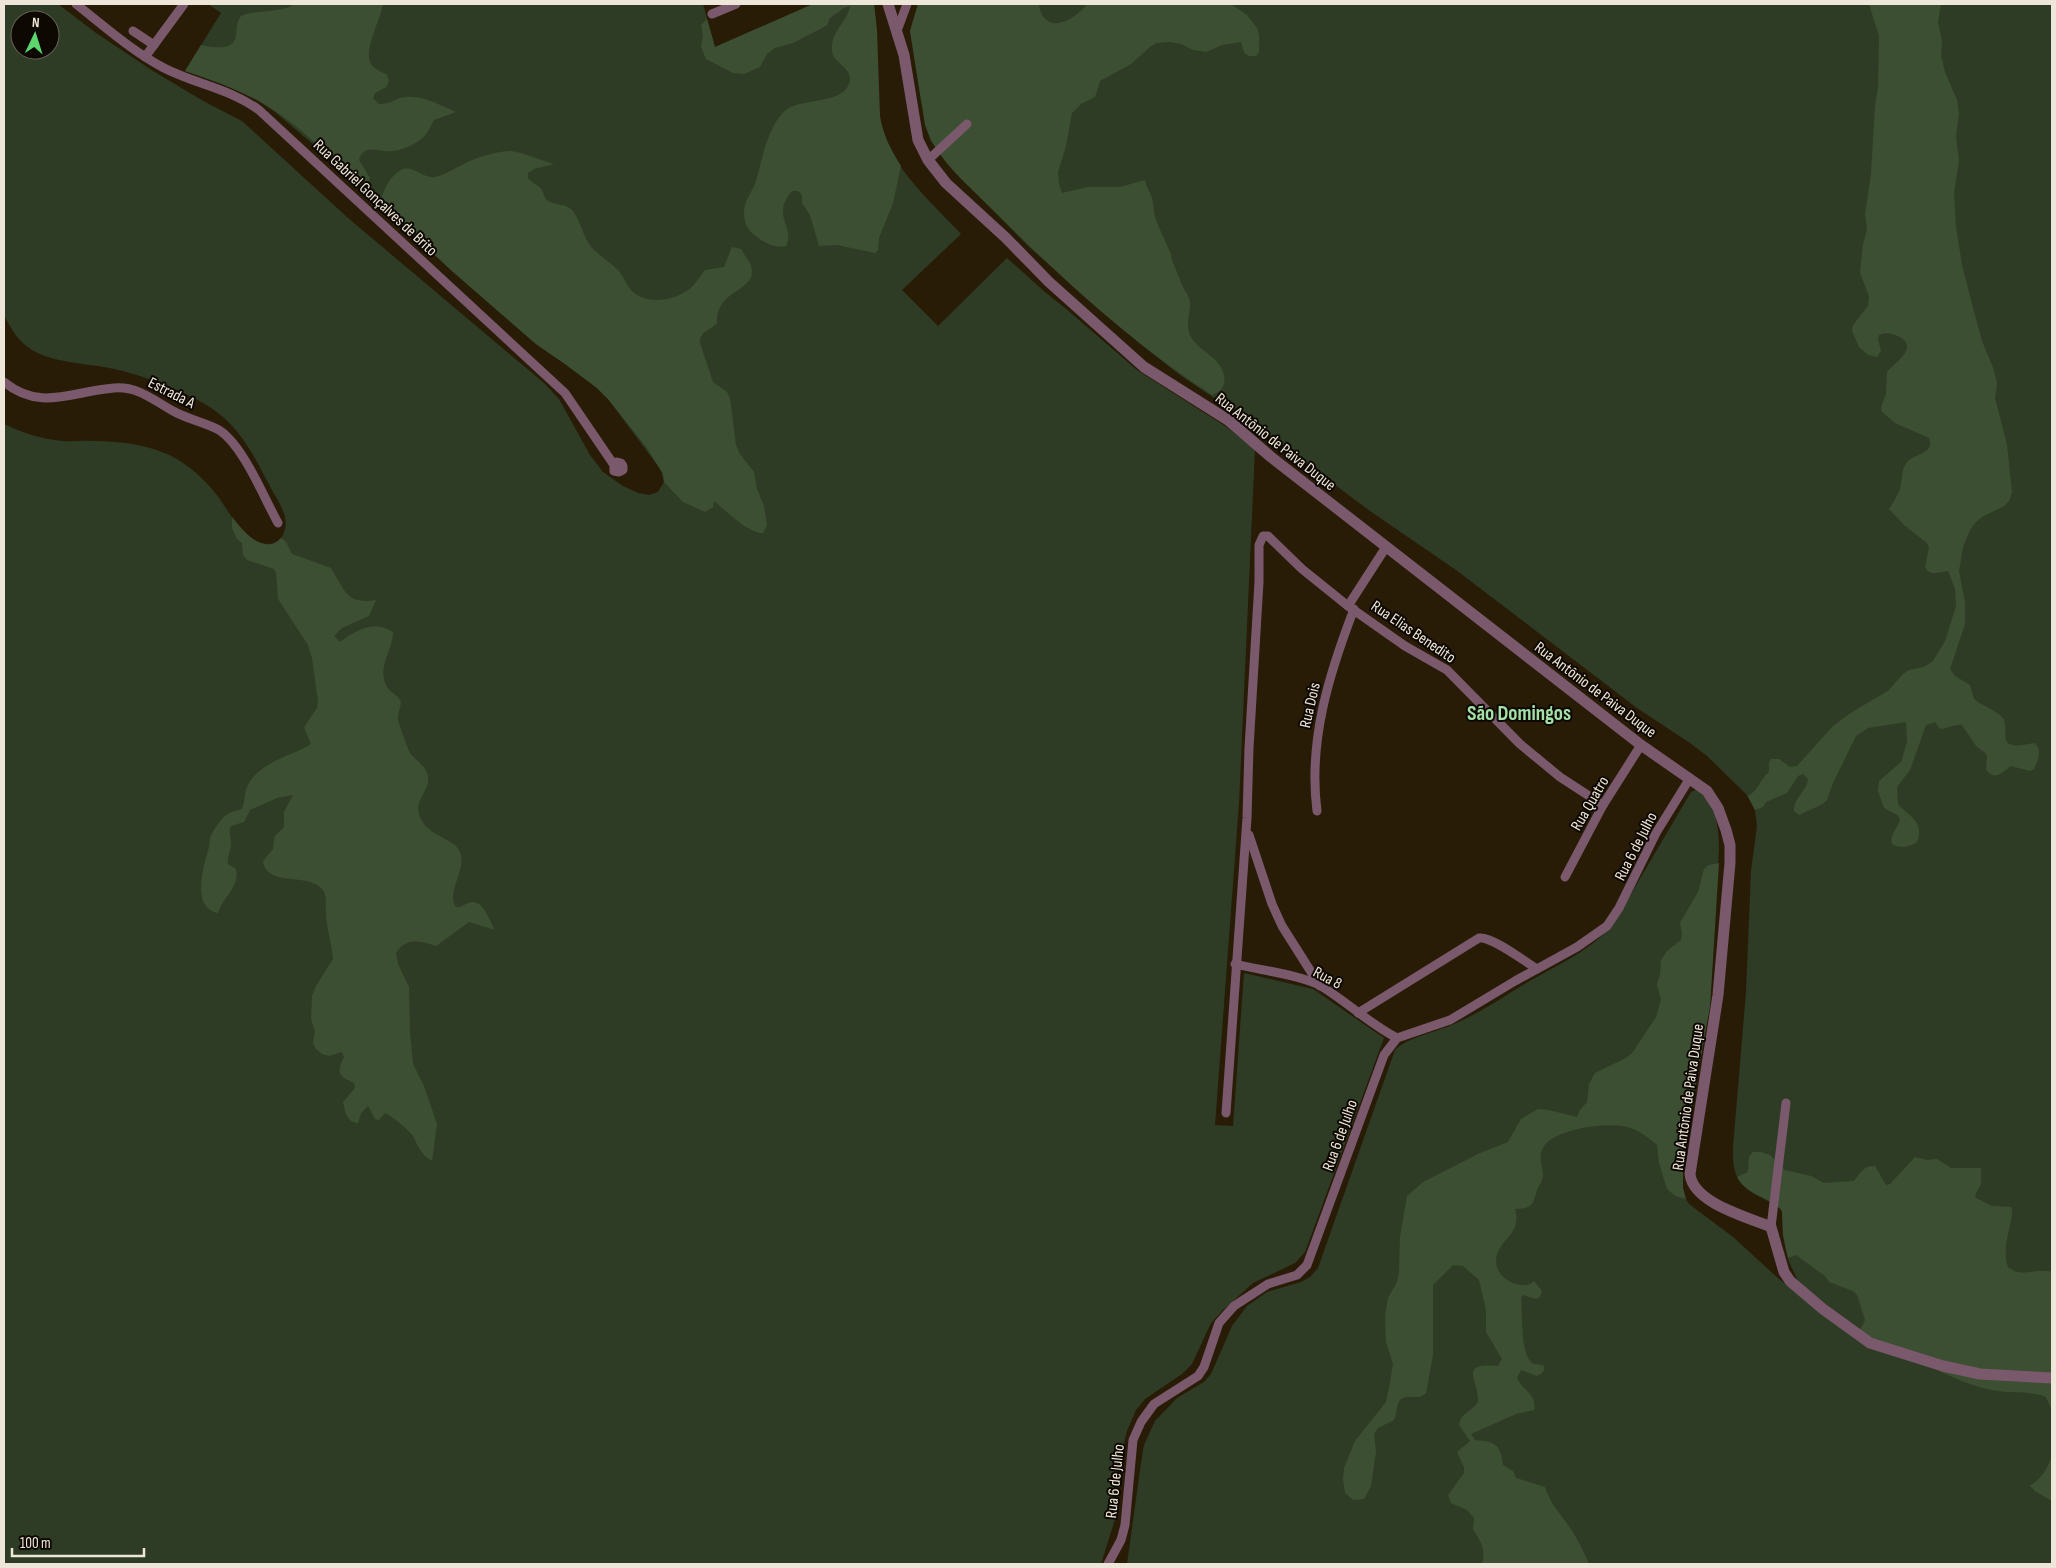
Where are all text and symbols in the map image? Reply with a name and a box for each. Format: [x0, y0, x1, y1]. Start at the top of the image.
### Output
north arrow [10, 10, 60, 60]
text: N [32, 14, 40, 31]
street label: Rua Gabriel Gonçalves de Brito [309, 136, 441, 260]
street label: Estrada A [145, 374, 198, 413]
street label: Rua Antônio de Paiva Duque [1211, 389, 1339, 495]
street label: Rua Elias Benedito [1367, 597, 1459, 668]
street label: Rua Antônio de Paiva Duque [1530, 638, 1660, 742]
street label: Rua Dois [1296, 681, 1325, 730]
district label: São Domingos [1467, 701, 1571, 726]
street label: Rua Quatro [1567, 773, 1613, 834]
street label: Rua 6 de Julho [1611, 809, 1662, 884]
street label: Rua 8 [1310, 963, 1345, 994]
street label: Rua Antônio de Paiva Duque [1669, 1023, 1708, 1172]
street label: Rua 6 de Julho [1319, 1097, 1362, 1174]
street label: Rua 6 de Julho [1102, 1443, 1129, 1519]
scale bar [12, 1526, 145, 1558]
text: 100 m [20, 1534, 51, 1553]

